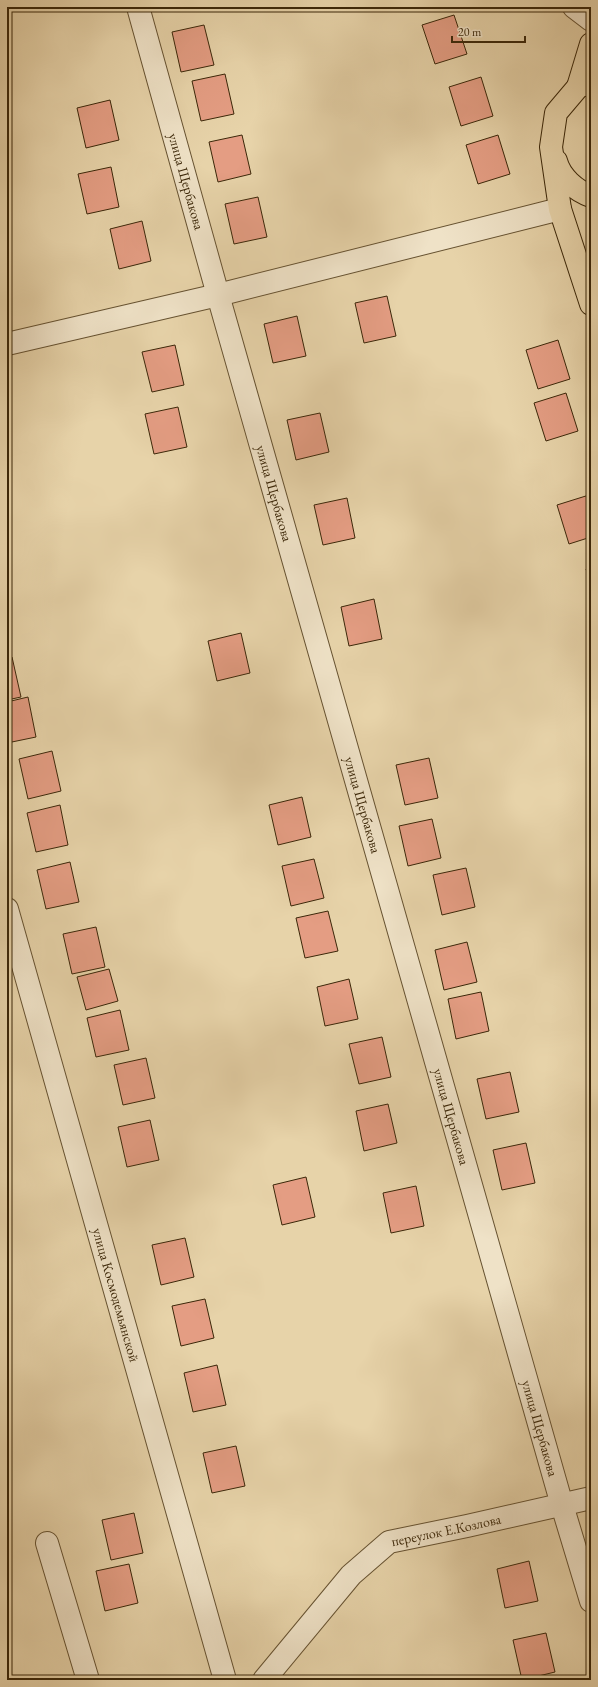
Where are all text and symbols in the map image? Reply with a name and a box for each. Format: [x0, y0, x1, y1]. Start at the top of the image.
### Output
scale bar [452, 18, 525, 44]
text: 20 m [458, 24, 482, 40]
street label: улица Щербакова [164, 131, 209, 232]
street label: улица Щербакова [252, 443, 297, 544]
street label: улица Щербакова [341, 755, 385, 856]
street label: улица Щербакова [429, 1066, 474, 1167]
street label: улица Космодемьянской [89, 1226, 144, 1365]
street label: улица Щербакова [518, 1378, 563, 1479]
street label: переулок Е.Козлова [390, 1510, 503, 1550]

